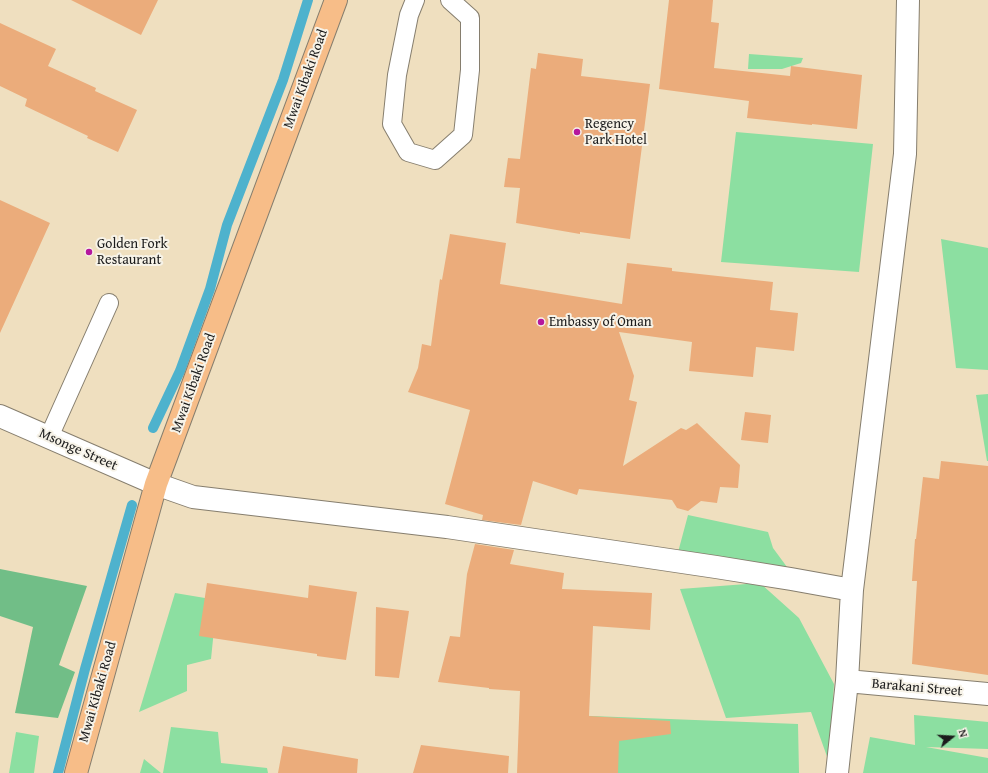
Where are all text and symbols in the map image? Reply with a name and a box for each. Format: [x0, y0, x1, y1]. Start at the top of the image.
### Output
street label: Mwai Kibaki Road [280, 27, 332, 131]
place label: Regency Park Hotel [585, 116, 647, 148]
marker: Regency Park Hotel [572, 127, 582, 137]
place label: Golden Fork Restaurant [97, 236, 168, 268]
marker: Golden Fork Restaurant [84, 247, 94, 257]
place label: Embassy of Oman [549, 314, 652, 330]
marker: Embassy of Oman [536, 317, 546, 327]
street label: Mwai Kibaki Road [168, 331, 220, 435]
street label: Msonge Street [36, 425, 120, 475]
street label: Mwai Kibaki Road [76, 640, 120, 744]
street label: Barakani Street [871, 676, 963, 700]
north arrow [932, 717, 972, 757]
text: N [955, 727, 972, 739]

